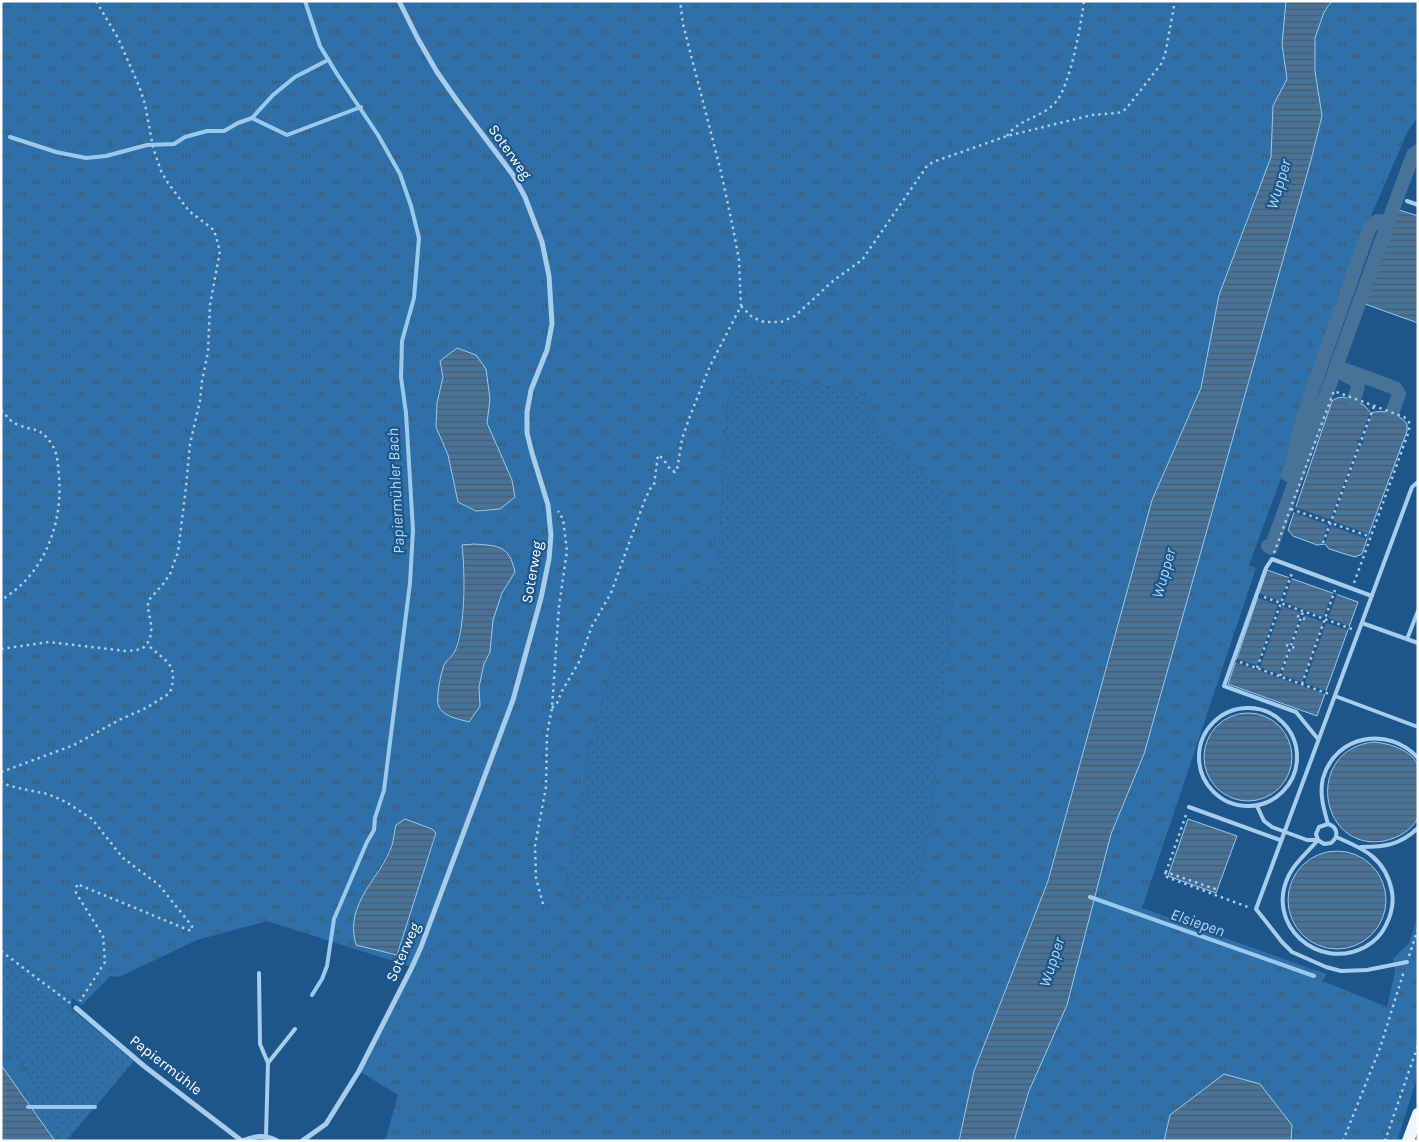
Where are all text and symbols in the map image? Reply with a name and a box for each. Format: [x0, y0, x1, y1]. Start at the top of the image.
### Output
street label: Soterweg [485, 121, 536, 183]
water label: Wupper [1262, 156, 1295, 211]
water label: Papiermühler Bach [383, 427, 408, 554]
street label: Soterweg [518, 539, 546, 605]
water label: Wupper [1147, 545, 1180, 600]
water label: Elsiepen [1168, 904, 1227, 941]
street label: Soterweg [382, 919, 424, 984]
water label: Wupper [1035, 934, 1069, 989]
street label: Papiermühle [126, 1031, 206, 1099]

